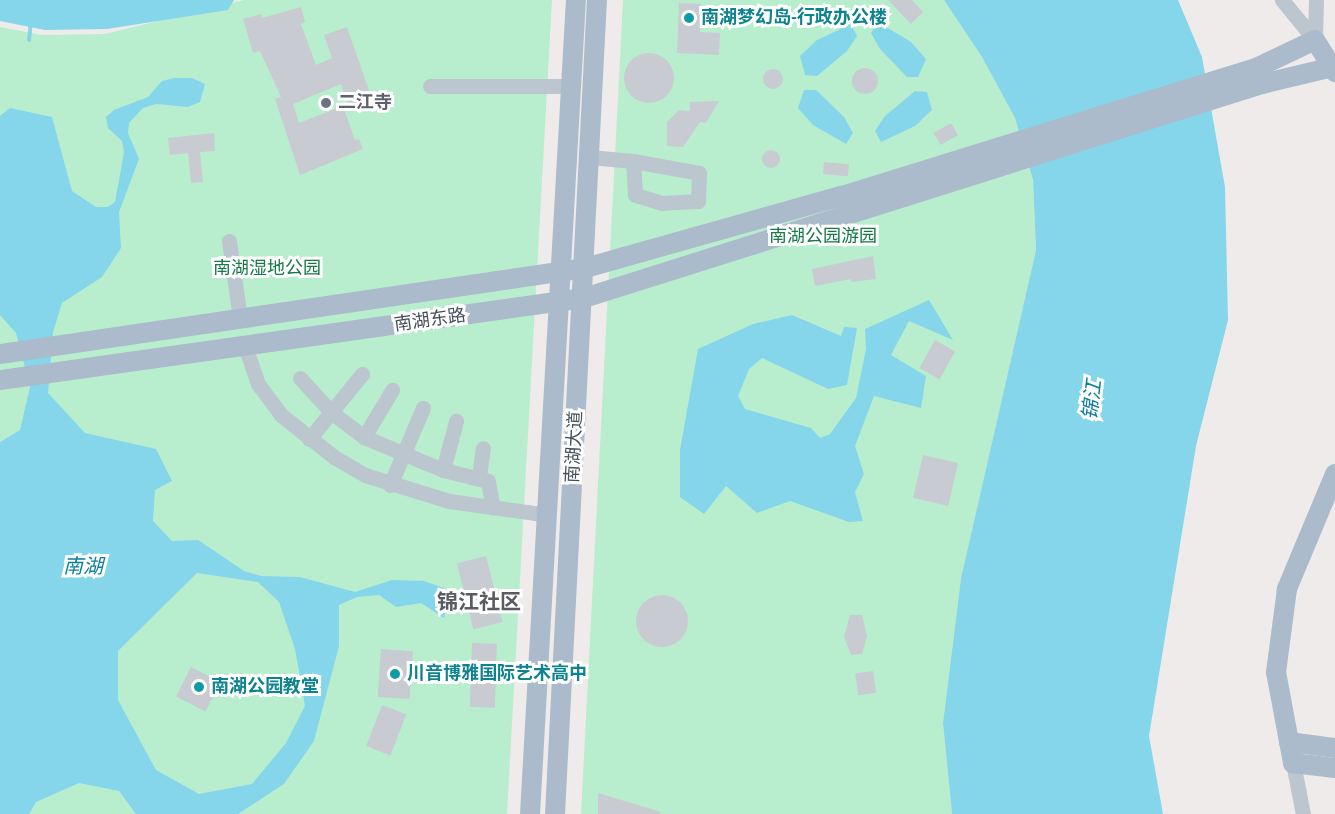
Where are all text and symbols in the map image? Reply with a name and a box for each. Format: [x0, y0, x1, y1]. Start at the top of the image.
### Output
place label: 南湖梦幻岛-行政办公楼 [701, 7, 887, 29]
marker: 南湖梦幻岛-行政办公楼 [682, 11, 696, 25]
place label: 二江寺 [338, 92, 392, 114]
marker: 二江寺 [319, 96, 333, 110]
park label: 南湖公园游园 [769, 226, 877, 248]
park label: 南湖湿地公园 [213, 258, 321, 280]
street label: 南湖东路 [393, 305, 467, 337]
water label: 锦江 [1079, 379, 1107, 421]
street label: 南湖大道 [562, 410, 588, 484]
water label: 南湖 [63, 555, 103, 579]
district label: 锦江社区 [437, 589, 521, 615]
place label: 川音博雅国际艺术高中 [407, 663, 587, 685]
marker: 川音博雅国际艺术高中 [388, 667, 402, 681]
place label: 南湖公园教堂 [211, 676, 319, 698]
marker: 南湖公园教堂 [192, 680, 206, 694]

